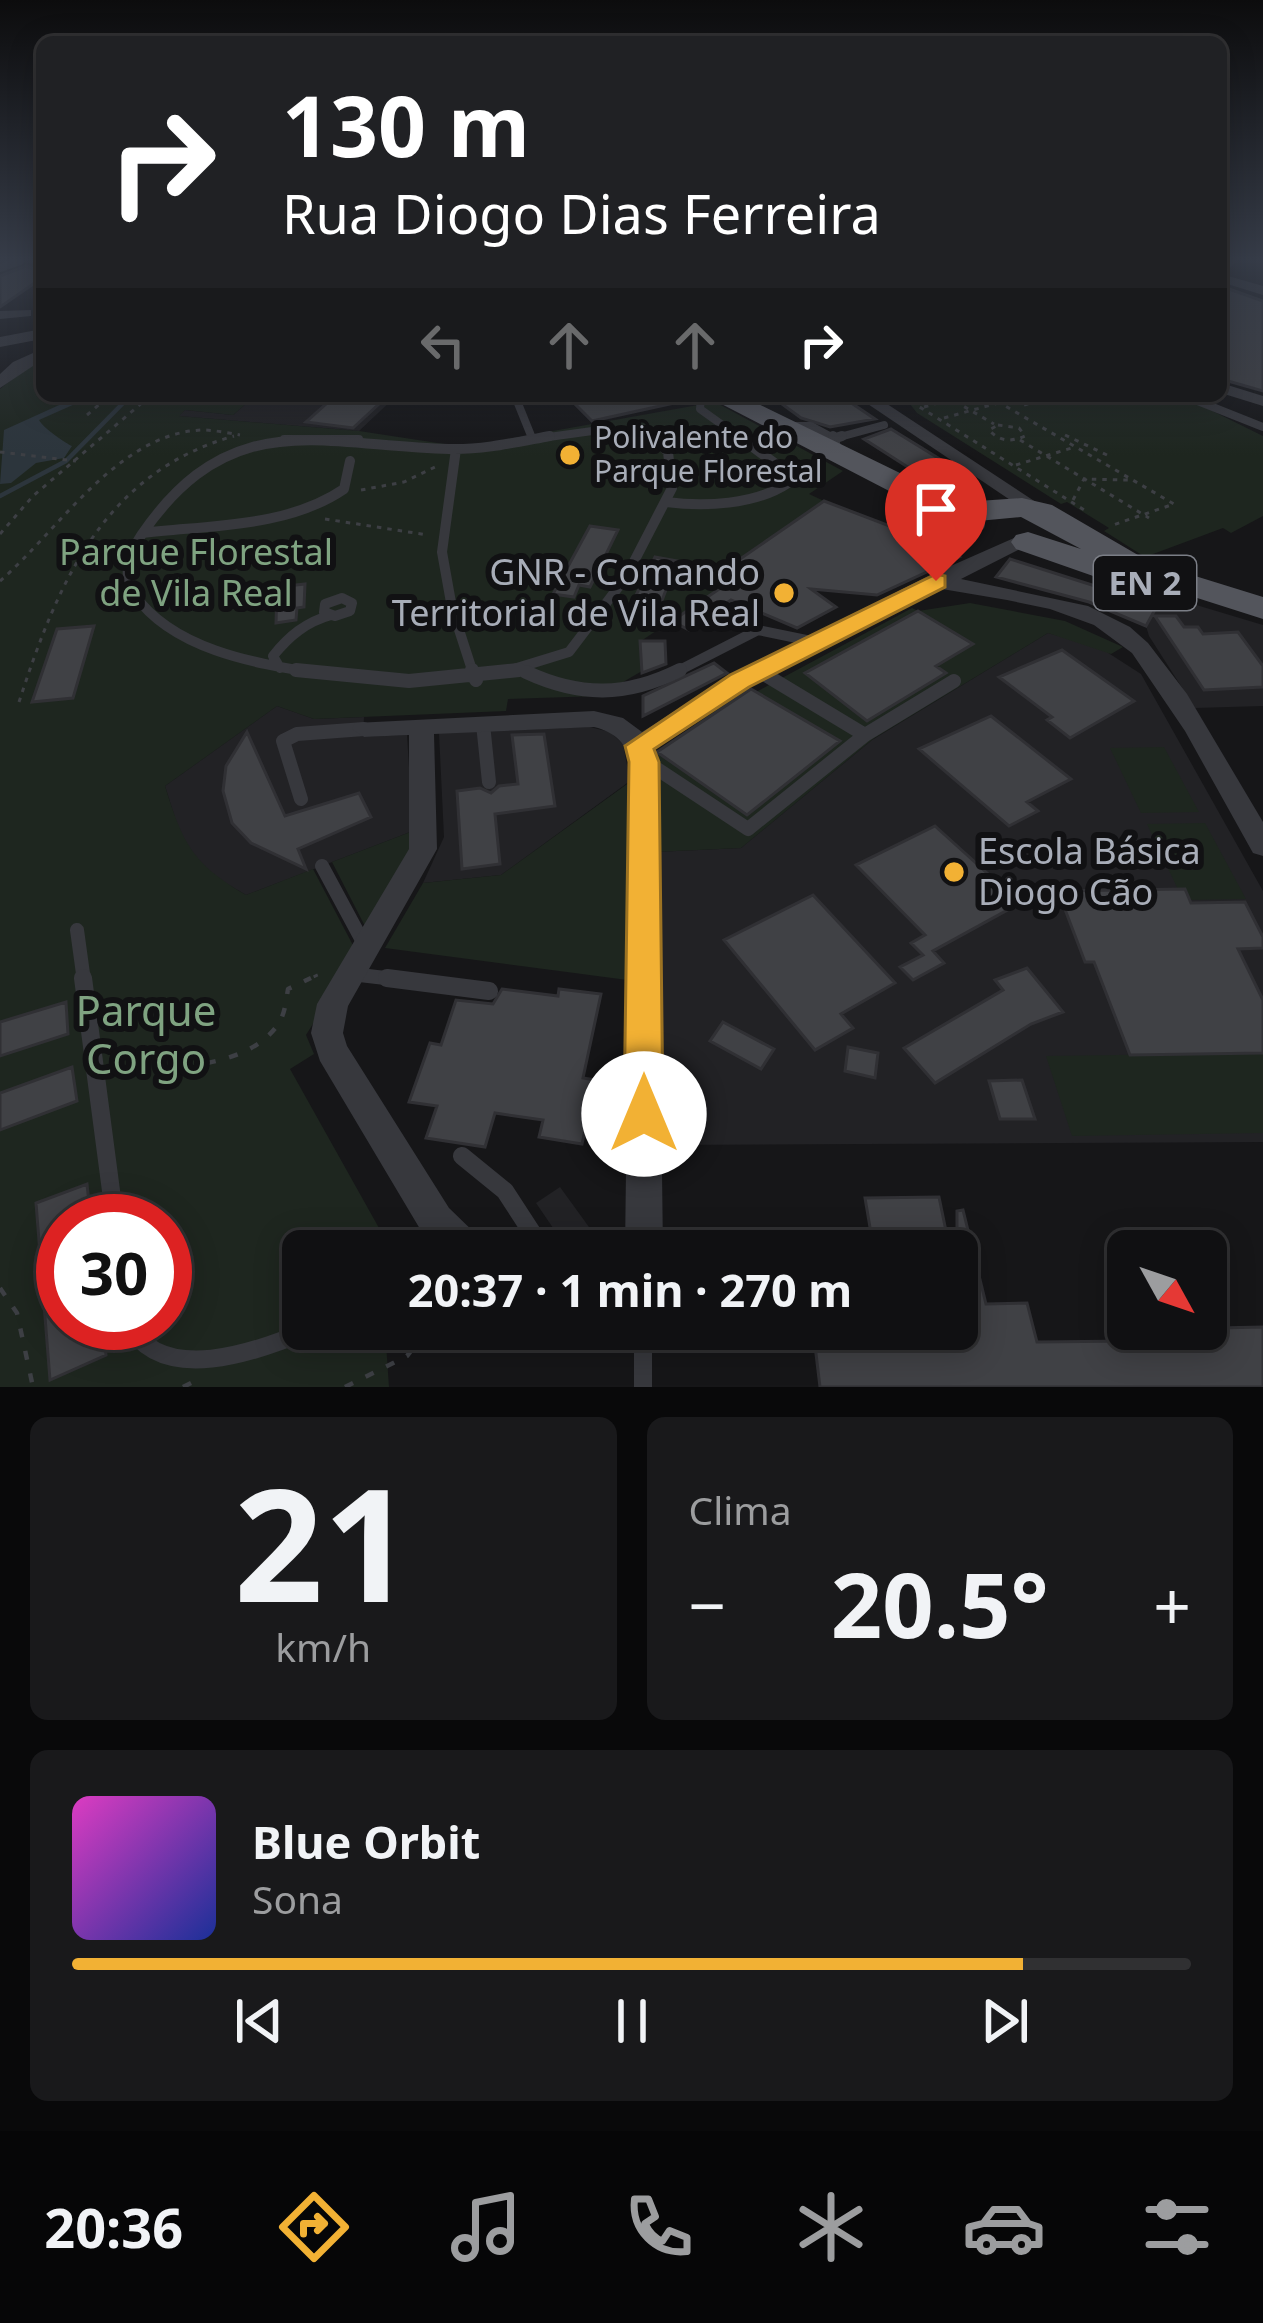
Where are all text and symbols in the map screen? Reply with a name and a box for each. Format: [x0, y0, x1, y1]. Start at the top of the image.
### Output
text: 130 m [282, 67, 530, 182]
icon: right [84, 84, 240, 240]
text: Rua Diogo Dias Ferreira [282, 176, 881, 250]
icon: left [410, 312, 476, 378]
icon: ahead [536, 312, 602, 378]
icon: ahead [662, 312, 728, 378]
icon: right [788, 312, 854, 378]
place label: Polivalente do Parque Florestal [594, 416, 822, 491]
marker: Polivalente do Parque Florestal [557, 442, 583, 468]
pin [885, 458, 987, 581]
icon: arrive [903, 476, 969, 542]
park label: Parque Florestal de Vila Real [59, 527, 333, 617]
place label: GNR - Comando Territorial de Vila Real [392, 547, 760, 637]
road number: EN 2 [1094, 556, 1196, 610]
marker: GNR - Comando Territorial de Vila Real [771, 580, 797, 606]
place label: Escola Básica Diogo Cão [978, 826, 1201, 916]
marker: Escola Básica Diogo Cão [941, 859, 967, 885]
park label: Parque Corgo [76, 981, 216, 1086]
position arrow [581, 1051, 707, 1177]
speed limit sign: 30 [36, 1194, 192, 1350]
north arrow [1107, 1230, 1227, 1350]
map controls [1107, 1230, 1227, 1350]
text: 20:37 · 1 min · 270 m [408, 1259, 852, 1320]
text: 21 [234, 1435, 412, 1648]
text: Clima [689, 1483, 792, 1536]
text: 20.5° [831, 1542, 1049, 1664]
text: − [689, 1559, 726, 1649]
text: + [1153, 1559, 1191, 1649]
text: km/h [275, 1620, 371, 1673]
text: Blue Orbit [252, 1811, 480, 1872]
text: Sona [252, 1872, 343, 1925]
icon: previous [226, 1988, 292, 2054]
icon: pause [599, 1988, 665, 2054]
icon: next [972, 1988, 1038, 2054]
icon: directions [272, 2185, 356, 2269]
icon: music [444, 2185, 528, 2269]
icon: phone [617, 2185, 701, 2269]
icon: climate [789, 2185, 873, 2269]
icon: car [962, 2185, 1046, 2269]
icon: filters [1135, 2185, 1219, 2269]
text: 20:36 [44, 2190, 183, 2264]

